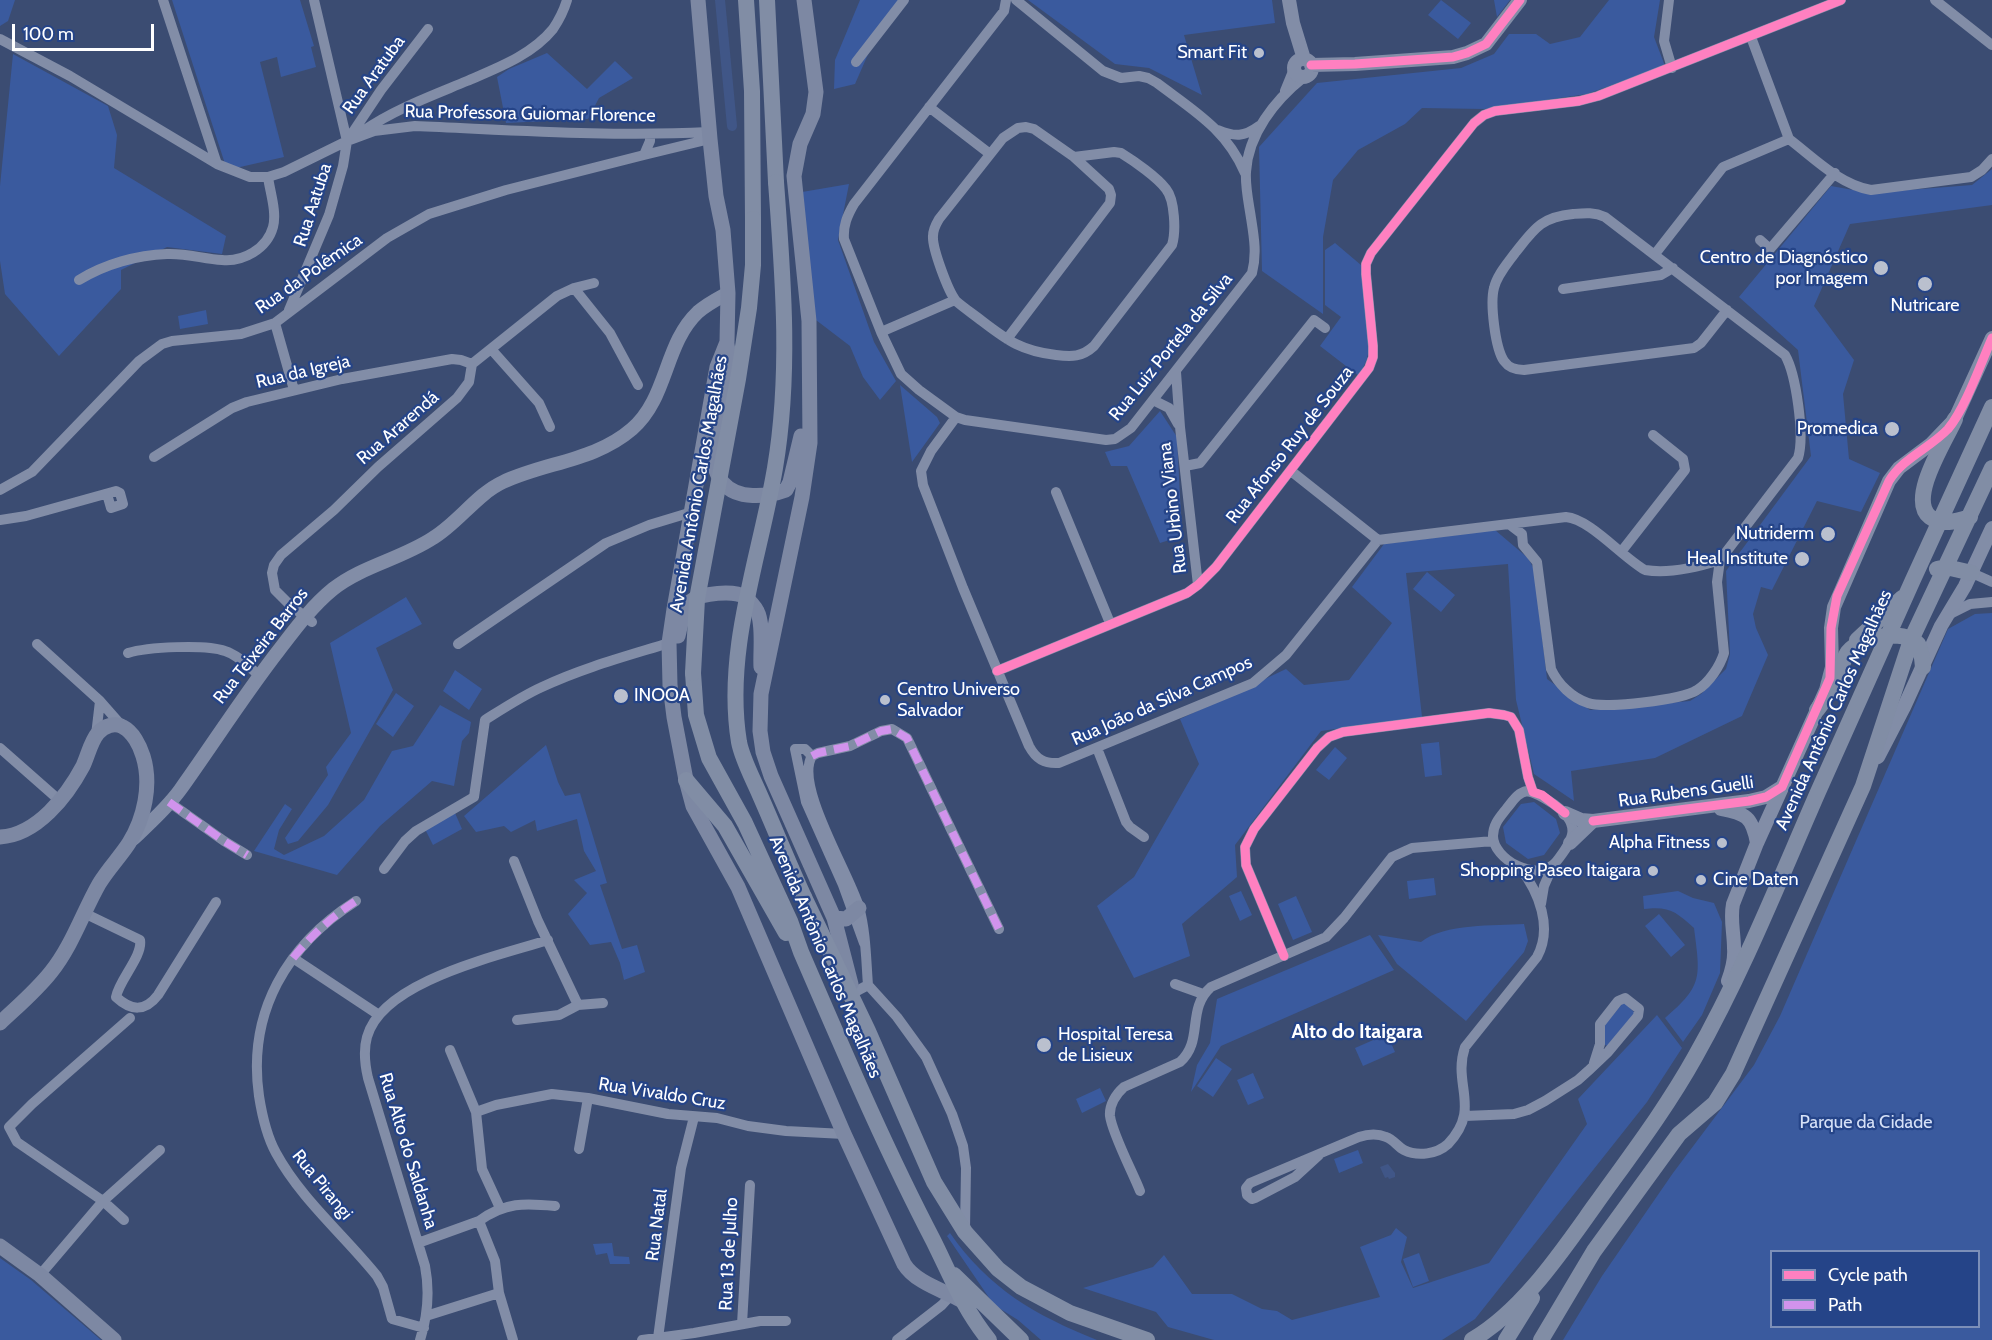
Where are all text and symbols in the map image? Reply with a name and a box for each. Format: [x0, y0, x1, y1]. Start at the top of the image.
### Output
scale bar [15, 12, 158, 50]
text: 100 m [23, 23, 74, 45]
street label: Rua Aratuba [338, 31, 410, 119]
place label: Smart Fit [1177, 42, 1247, 64]
marker: Smart Fit [1252, 46, 1266, 60]
street label: Rua Professora Guiomar Florence [404, 101, 656, 127]
street label: Rua Aatuba [289, 161, 337, 249]
street label: Rua da Polêmica [252, 229, 366, 319]
place label: Centro de Diagnóstico por Imagem [1700, 247, 1868, 290]
marker: Centro de Diagnóstico por Imagem [1872, 259, 1890, 277]
street label: Rua Luiz Portela da Silva [1105, 269, 1237, 425]
marker: Nutricare [1916, 275, 1934, 293]
place label: Nutricare [1891, 295, 1959, 317]
street label: Rua da Igreja [254, 351, 352, 393]
street label: Avenida Antônio Carlos Magalhães [666, 354, 732, 614]
street label: Rua Afonso Ruy de Souza [1222, 362, 1358, 528]
street label: Rua Ararendá [353, 387, 443, 469]
place label: Promedica [1797, 418, 1878, 440]
marker: Promedica [1883, 420, 1901, 438]
street label: Rua Urbino Viana [1154, 441, 1192, 575]
place label: Nutriderm [1736, 523, 1814, 545]
marker: Nutriderm [1819, 525, 1837, 543]
place label: Heal Institute [1687, 548, 1788, 570]
marker: Heal Institute [1793, 550, 1811, 568]
street label: Rua Teixeira Barros [209, 584, 313, 708]
street label: Avenida Antônio Carlos Magalhães [1771, 587, 1897, 833]
street label: Rua João da Silva Campos [1069, 651, 1255, 751]
place label: Centro Universo Salvador [897, 679, 1020, 722]
place label: INOOA [634, 685, 690, 707]
marker: INOOA [612, 687, 630, 705]
marker: Centro Universo Salvador [878, 693, 892, 707]
street label: Rua Rubens Guelli [1617, 772, 1755, 812]
place label: Alpha Fitness [1609, 832, 1710, 854]
street label: Avenida Antônio Carlos Magalhães [764, 833, 886, 1081]
marker: Alpha Fitness [1715, 836, 1729, 850]
place label: Shopping Paseo Itaigara [1460, 860, 1641, 882]
marker: Shopping Paseo Itaigara [1646, 864, 1660, 878]
place label: Cine Daten [1713, 869, 1798, 891]
marker: Cine Daten [1694, 873, 1708, 887]
district label: Alto do Itaigara [1291, 1020, 1423, 1044]
place label: Hospital Teresa de Lisieux [1058, 1024, 1173, 1066]
marker: Hospital Teresa de Lisieux [1035, 1036, 1053, 1054]
street label: Rua Alto do Saldanha [374, 1070, 442, 1232]
street label: Rua Vivaldo Cruz [597, 1073, 727, 1115]
park label: Parque da Cidade [1800, 1112, 1932, 1134]
street label: Rua Pirangi [287, 1146, 357, 1224]
street label: Rua Natal [642, 1188, 672, 1262]
street label: Rua 13 de Julho [715, 1197, 743, 1311]
legend [1770, 1250, 1980, 1328]
text: Cycle path [1828, 1264, 1908, 1286]
text: Path [1828, 1294, 1862, 1316]

